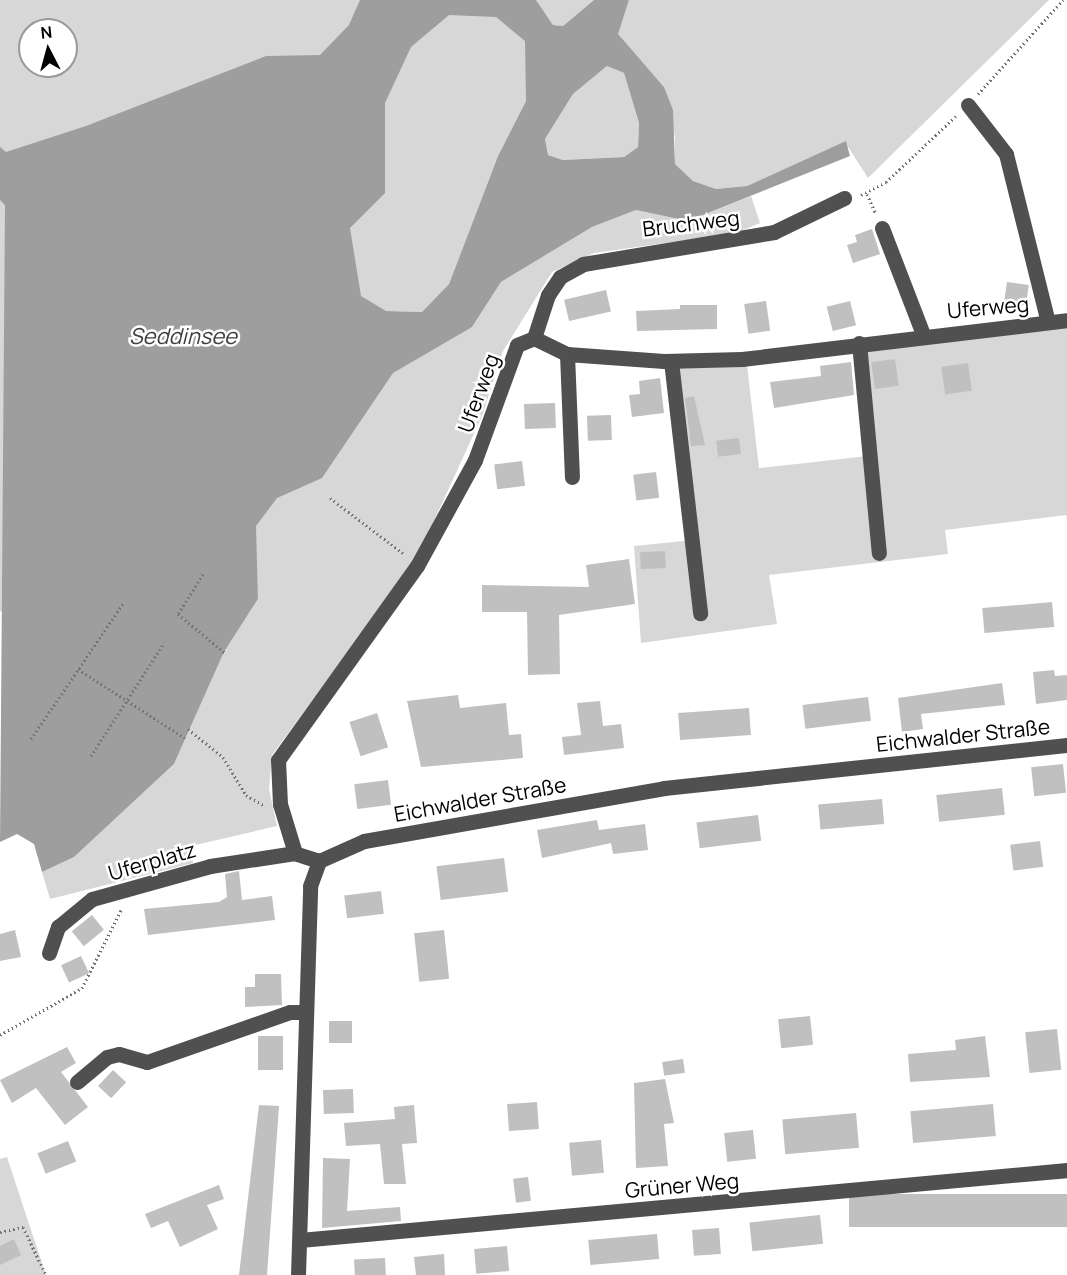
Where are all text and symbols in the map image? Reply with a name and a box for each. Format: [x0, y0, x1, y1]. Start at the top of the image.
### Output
north arrow [18, 18, 78, 78]
text: N [39, 21, 53, 44]
street label: Bruchweg [641, 205, 741, 241]
street label: Uferweg [946, 291, 1030, 323]
water label: Seddinsee [129, 324, 237, 350]
street label: Uferweg [452, 350, 504, 436]
street label: Eichwalder Straße [875, 713, 1051, 757]
street label: Eichwalder Straße [392, 771, 568, 827]
street label: Uferplatz [105, 836, 199, 886]
street label: Grüner Weg [624, 1167, 740, 1203]

